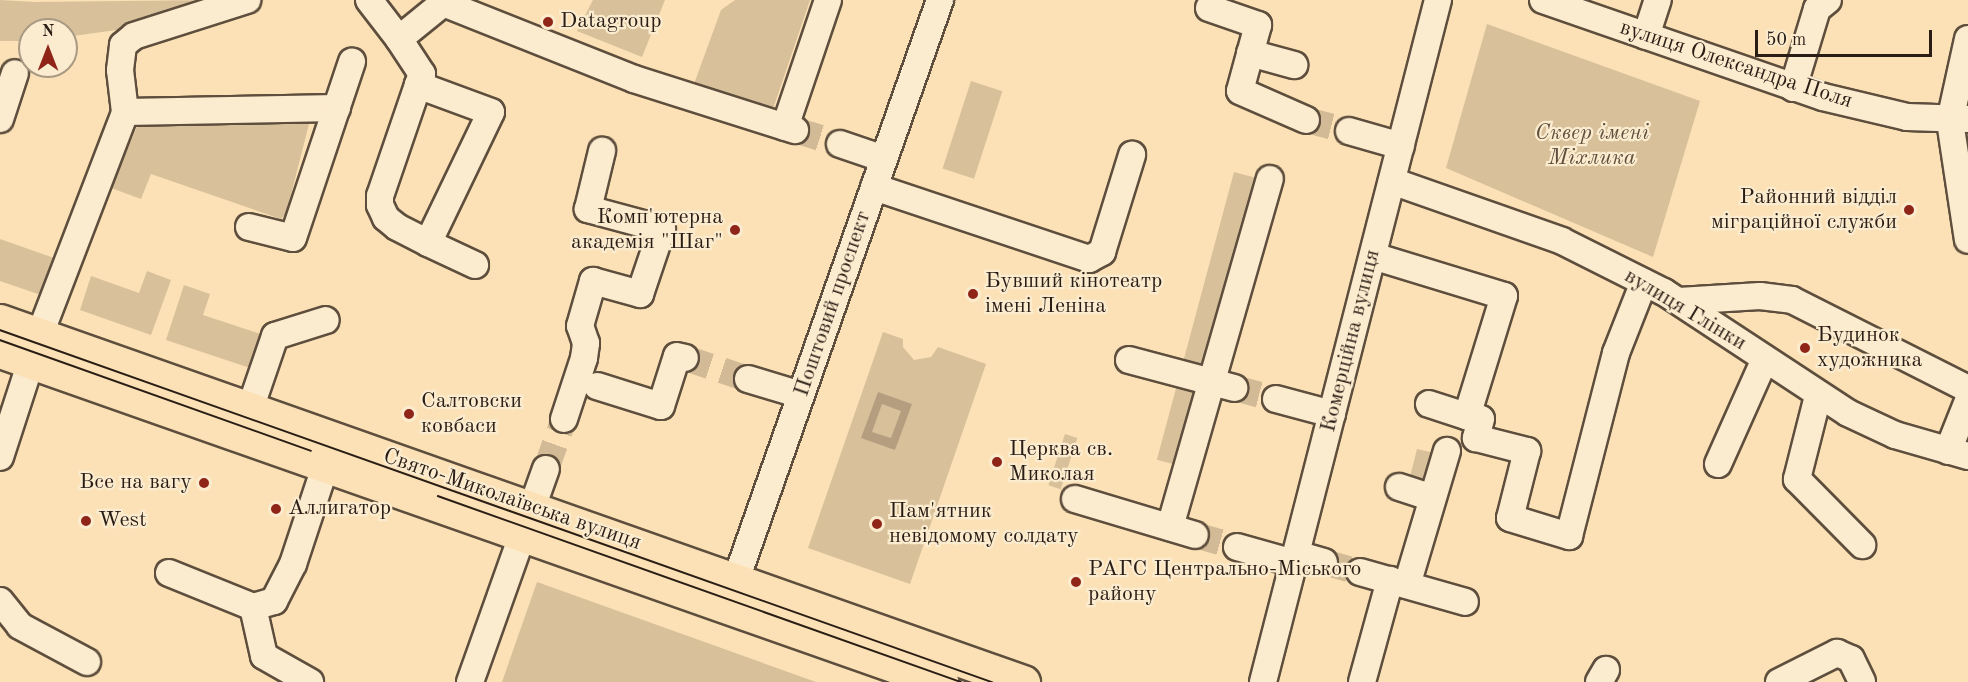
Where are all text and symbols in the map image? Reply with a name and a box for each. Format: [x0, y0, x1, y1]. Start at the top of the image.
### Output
place label: Datagroup [560, 9, 662, 35]
marker: Datagroup [541, 15, 555, 29]
street label: вулиця Олександра Поля [1616, 15, 1856, 115]
north arrow [18, 18, 78, 78]
scale bar [1758, 18, 1935, 56]
text: N [42, 24, 54, 40]
text: 50 m [1766, 31, 1806, 49]
park label: Сквер імені Міхлика [1535, 120, 1649, 172]
place label: Районний вiддiл мiграцiйної служби [1711, 184, 1897, 236]
marker: Районний вiддiл мiграцiйної служби [1902, 203, 1916, 217]
place label: Комп'ютерна академія "Шаг" [571, 204, 723, 255]
street label: Поштовий проспект [789, 208, 877, 400]
marker: Комп'ютерна академія "Шаг" [728, 223, 742, 237]
street label: Комерційна вулиця [1316, 247, 1386, 435]
street label: вулиця Глінки [1619, 263, 1751, 357]
place label: Бувший кінотеатр імені Леніна [985, 268, 1162, 320]
marker: Бувший кінотеатр імені Леніна [966, 287, 980, 301]
place label: Будинок художника [1817, 322, 1922, 374]
marker: Будинок художника [1798, 341, 1812, 355]
place label: Салтовски ковбаси [421, 388, 522, 440]
marker: Салтовски ковбаси [402, 407, 416, 421]
place label: Церква св. Миколая [1009, 436, 1113, 488]
street label: Свято-Миколаївська вулиця [379, 443, 645, 557]
marker: Церква св. Миколая [990, 455, 1004, 469]
place label: Все на вагу [79, 470, 192, 496]
marker: Все на вагу [197, 476, 211, 490]
place label: Аллигатор [288, 496, 391, 522]
place label: Пам'ятник невідомому солдату [889, 498, 1079, 550]
marker: Аллигатор [269, 502, 283, 516]
place label: West [98, 508, 147, 534]
marker: West [79, 514, 93, 528]
marker: Пам'ятник невідомому солдату [870, 517, 884, 531]
place label: РАГС Центрально-Міського району [1088, 556, 1362, 608]
marker: РАГС Центрально-Міського району [1069, 575, 1083, 589]

